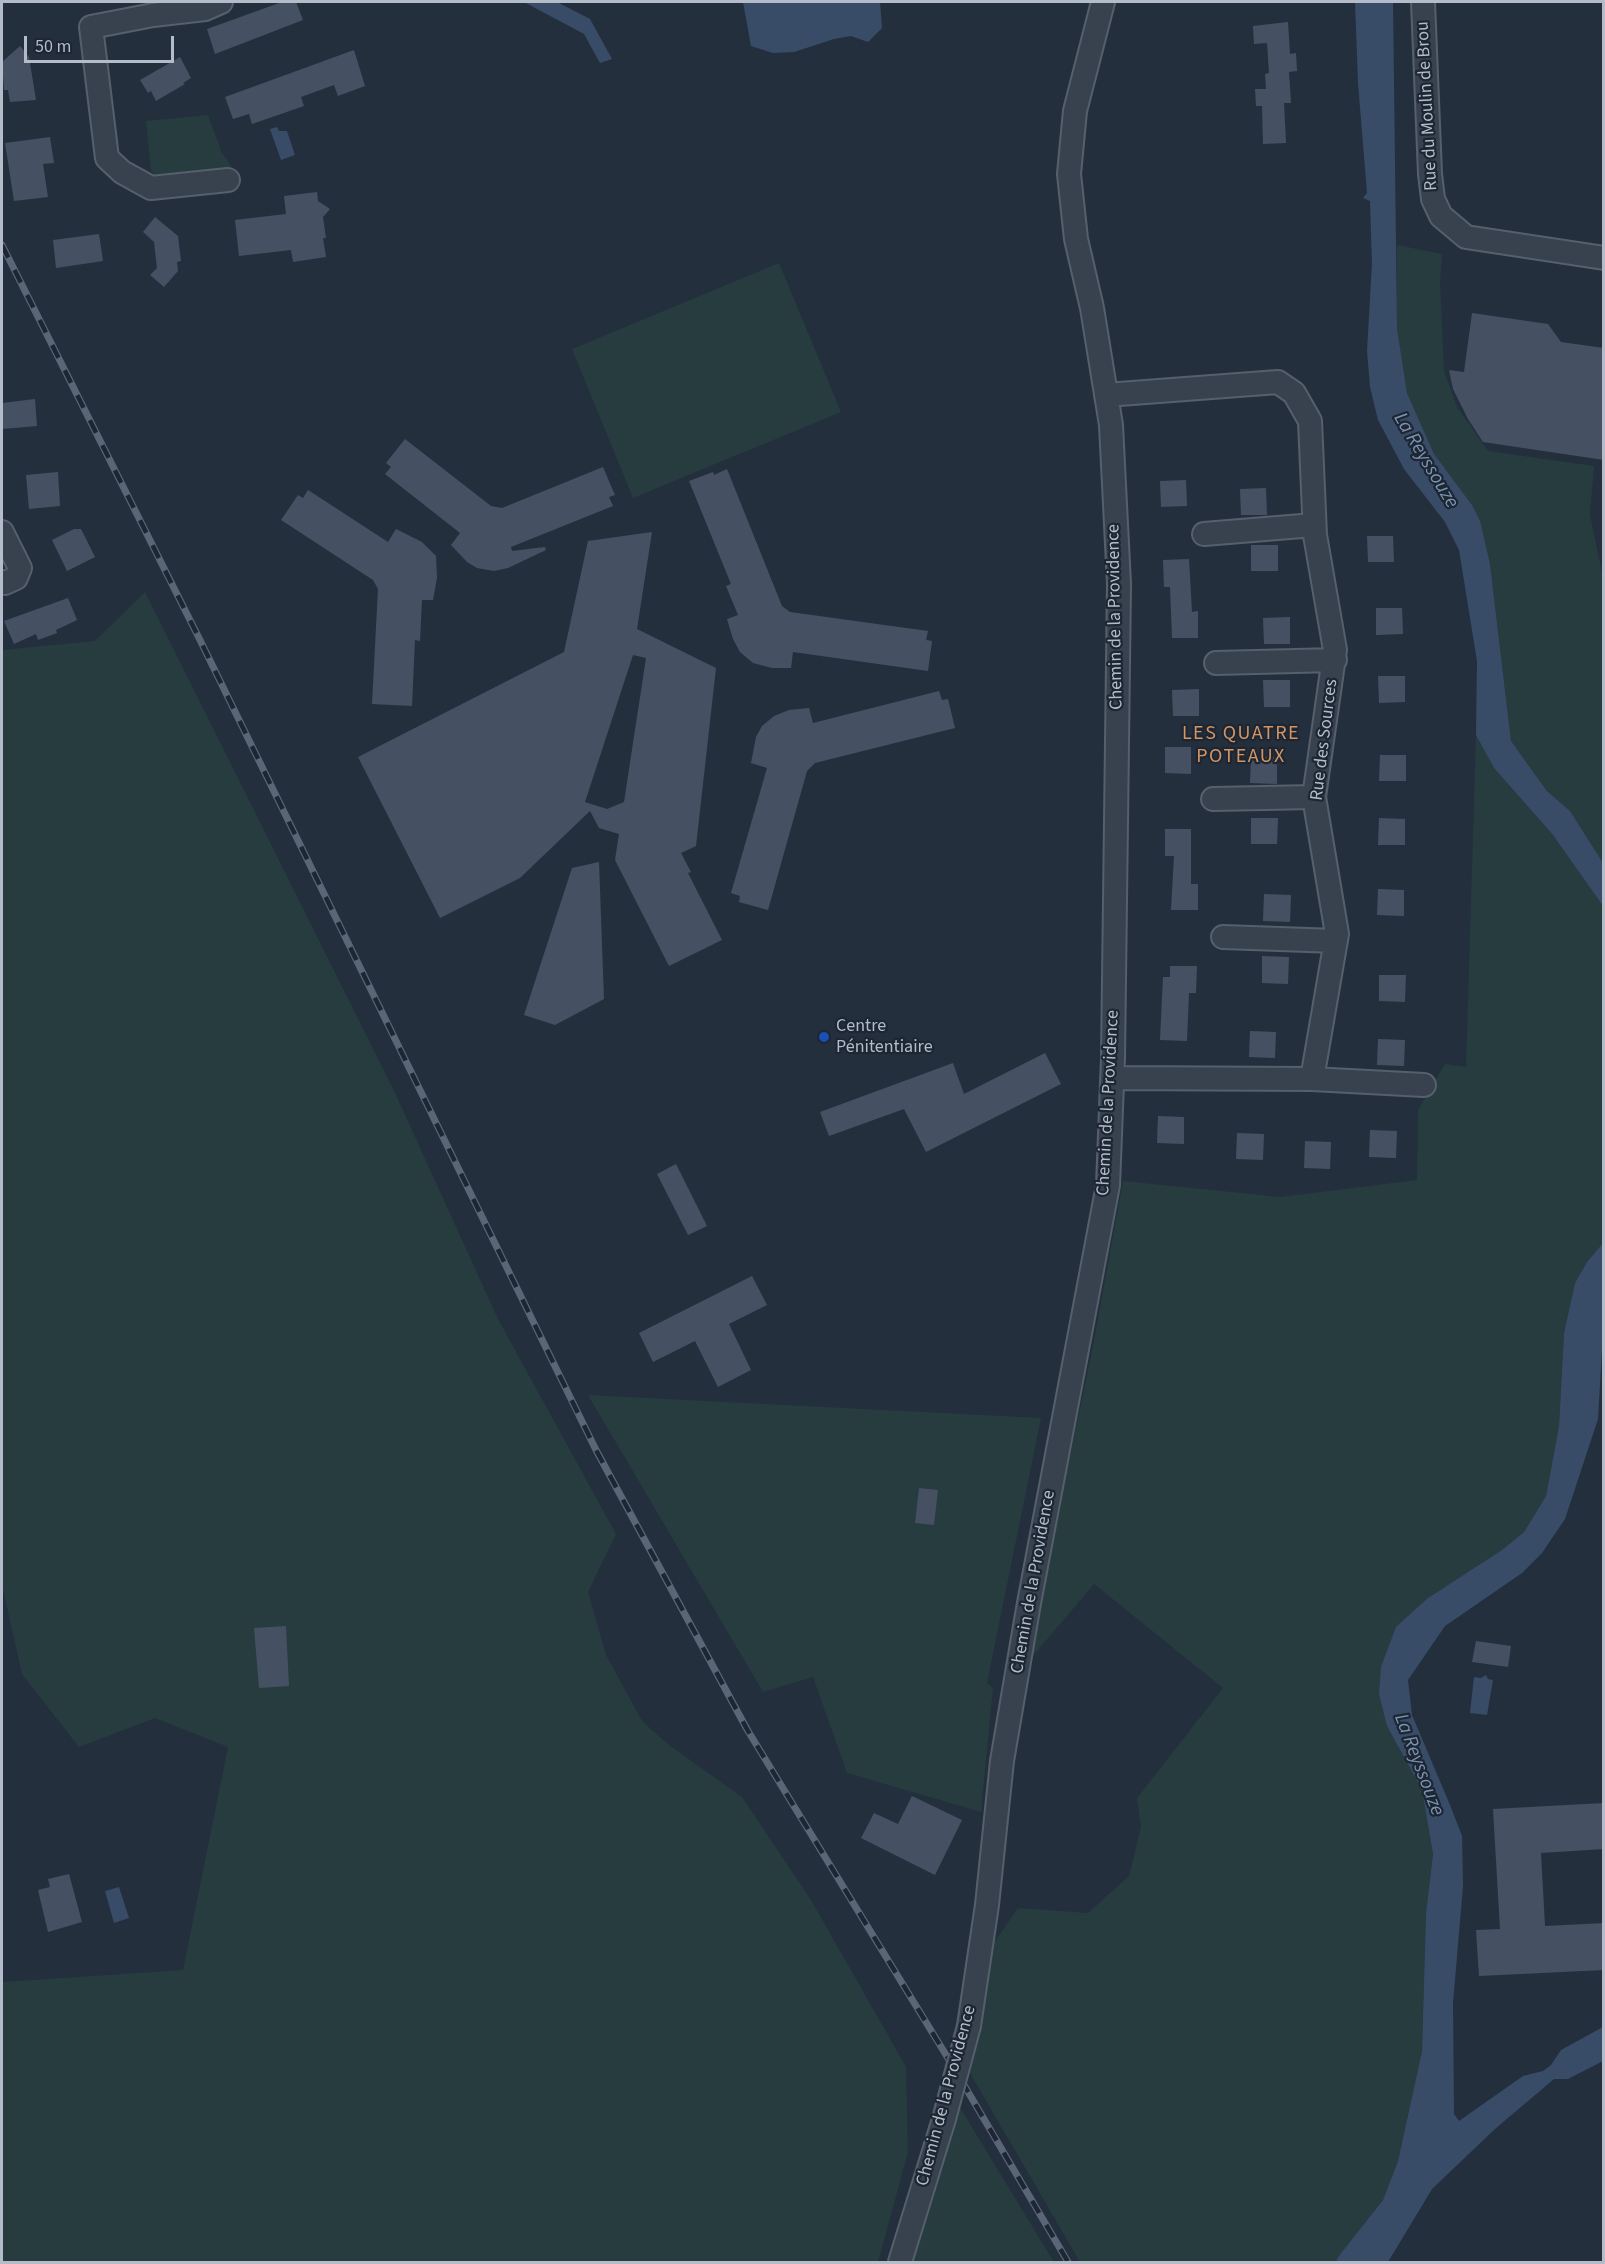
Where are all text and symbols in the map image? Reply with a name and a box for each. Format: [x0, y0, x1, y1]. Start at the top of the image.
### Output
street label: Rue du Moulin de Brou [1413, 21, 1443, 191]
scale bar [27, 24, 177, 62]
text: 50 m [35, 34, 71, 59]
water label: La Reyssouze [1387, 409, 1463, 513]
street label: Chemin de la Providence [1104, 524, 1128, 710]
street label: Rue des Sources [1307, 678, 1343, 802]
district label: LES QUATRE POTEAUX [1182, 723, 1300, 770]
street label: Chemin de la Providence [1093, 1010, 1125, 1196]
place label: Centre Pénitentiaire [836, 1016, 933, 1058]
marker: Centre Pénitentiaire [817, 1030, 831, 1044]
street label: Chemin de la Providence [1007, 1489, 1061, 1675]
water label: La Reyssouze [1388, 1711, 1448, 1819]
street label: Chemin de la Providence [913, 2003, 981, 2189]

